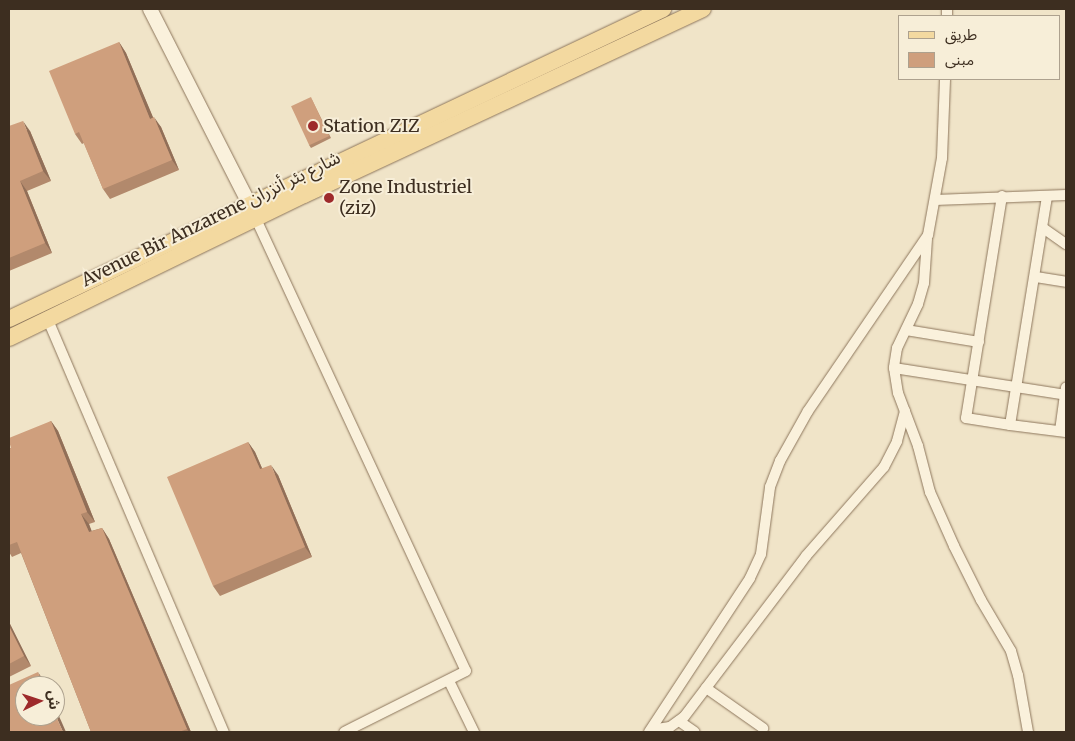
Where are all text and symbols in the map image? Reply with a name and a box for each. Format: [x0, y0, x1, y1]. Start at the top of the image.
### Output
legend [898, 15, 1060, 80]
text: طريق [945, 25, 977, 44]
text: مبنى [945, 50, 974, 69]
place label: Station ZIZ [323, 115, 420, 137]
marker: Station ZIZ [307, 120, 319, 132]
street label: Avenue Bir Anzarene شارع بئر أنزران [78, 147, 344, 291]
place label: Zone Industriel (ziz) [339, 177, 472, 220]
marker: Zone Industriel (ziz) [323, 192, 335, 204]
north arrow [15, 676, 65, 726]
text: ش [44, 690, 64, 710]

